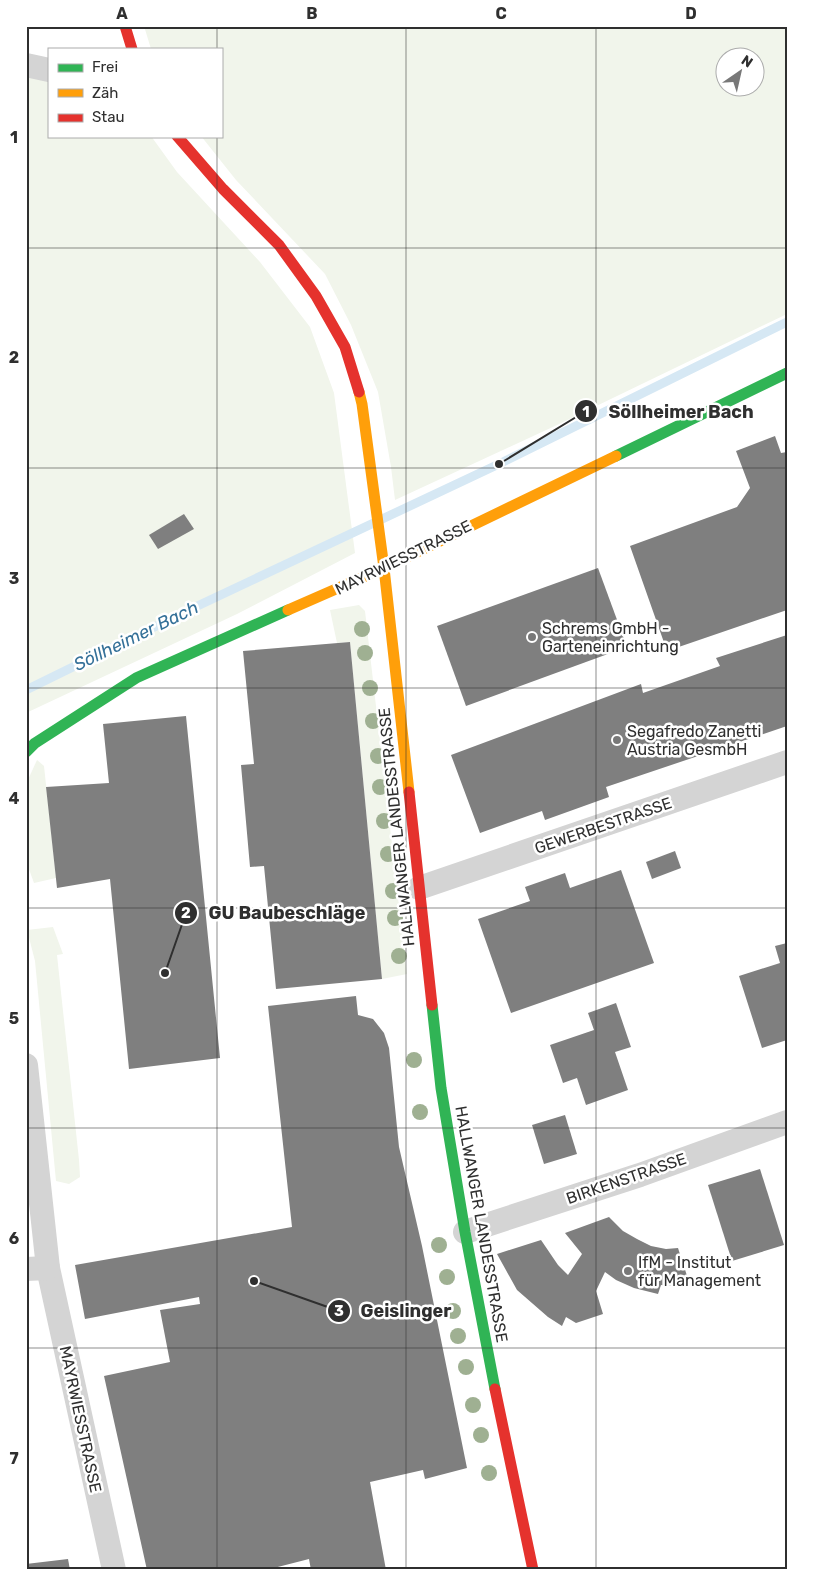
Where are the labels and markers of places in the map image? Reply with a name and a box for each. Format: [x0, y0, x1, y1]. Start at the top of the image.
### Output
callout: Söllheimer Bach [573, 395, 764, 428]
place label: Schrems GmbH - Garteneinrichtung [542, 619, 679, 656]
marker: Schrems GmbH - Garteneinrichtung [526, 631, 538, 643]
place label: Segafredo Zanetti Austria GesmbH [627, 722, 761, 759]
marker: Segafredo Zanetti Austria GesmbH [611, 734, 623, 746]
callout: GU Baubeschläge [173, 896, 375, 929]
place label: IfM - Institut für Management [638, 1253, 761, 1290]
marker: IfM - Institut für Management [622, 1265, 634, 1277]
callout: Geislinger [326, 1294, 462, 1327]

